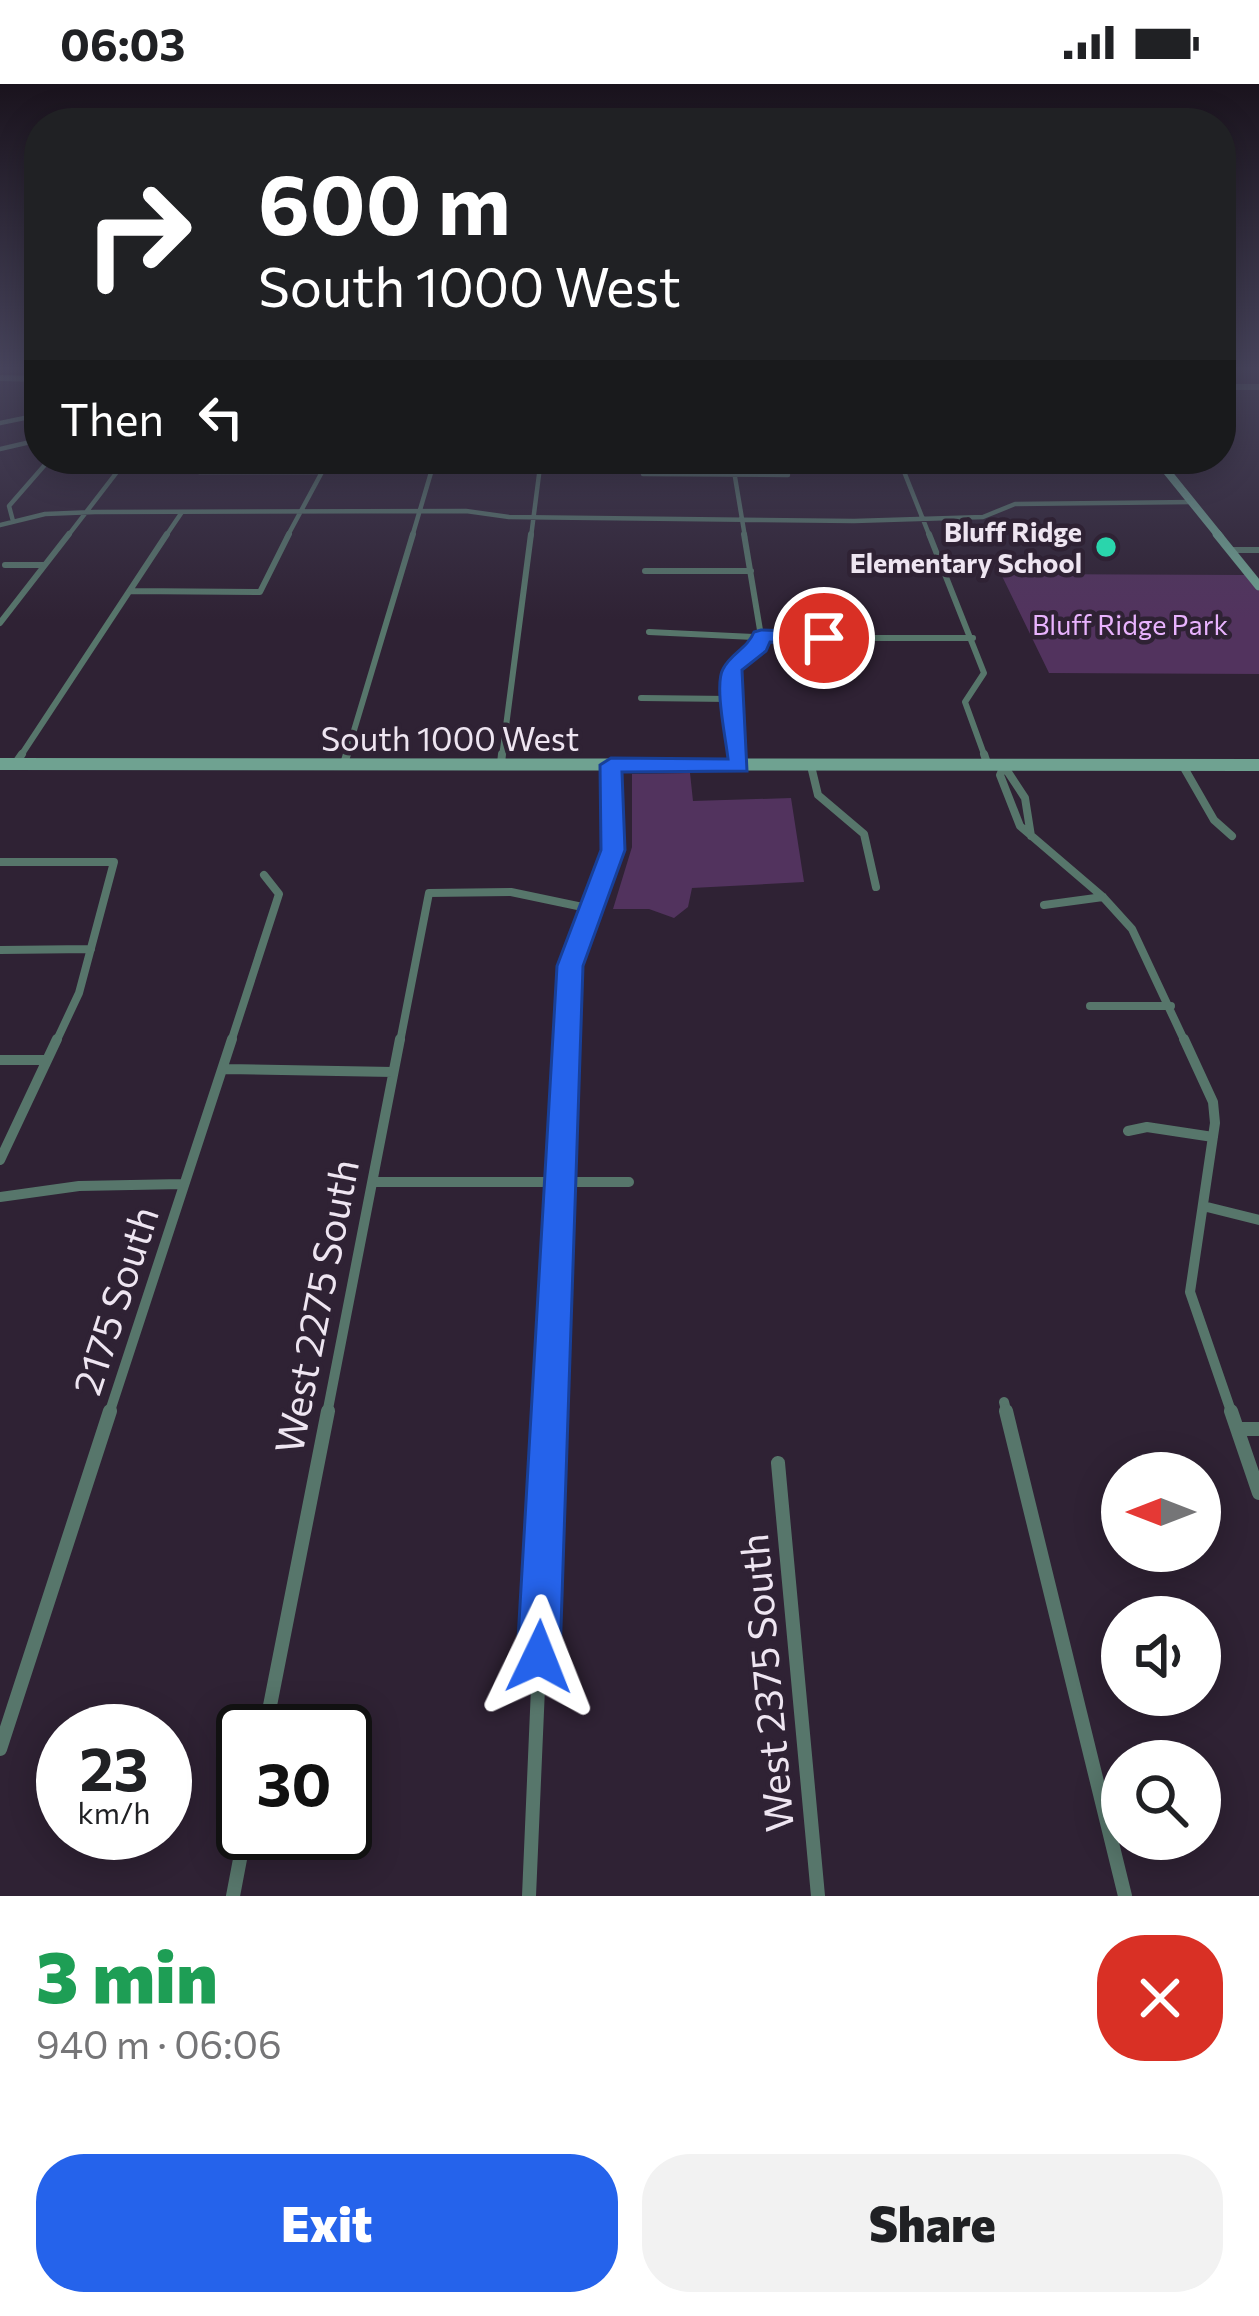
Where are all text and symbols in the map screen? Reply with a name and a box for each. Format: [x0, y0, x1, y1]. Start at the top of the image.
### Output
text: 06:03 [60, 15, 185, 70]
text: 600 m [258, 150, 511, 252]
icon: right [60, 156, 216, 312]
text: South 1000 West [258, 252, 681, 318]
icon: left [188, 384, 254, 450]
text: Then [60, 390, 164, 445]
place label: Bluff Ridge Elementary School [850, 515, 1082, 579]
marker: Bluff Ridge Elementary School [1093, 534, 1119, 560]
pin [773, 587, 875, 689]
icon: arrive [791, 605, 857, 671]
park label: Bluff Ridge Park [1032, 608, 1228, 641]
street label: South 1000 West [321, 717, 579, 758]
street label: West 2275 South [263, 1155, 367, 1457]
street label: 2175 South [61, 1200, 167, 1400]
north arrow [1101, 1452, 1221, 1572]
map controls [1101, 1452, 1221, 1860]
street label: West 2375 South [728, 1532, 802, 1834]
position arrow [476, 1594, 602, 1720]
button: sound [1101, 1596, 1221, 1716]
speed limit sign: 30 [216, 1704, 372, 1860]
text: 23 [79, 1730, 149, 1803]
button: search [1101, 1740, 1221, 1860]
text: km/h [78, 1793, 150, 1830]
text: 3 min [36, 1930, 218, 2018]
button: close [1097, 1935, 1223, 2061]
text: 940 m · 06:06 [36, 2019, 282, 2067]
button: Exit [36, 2154, 618, 2292]
button: Share [642, 2154, 1223, 2292]

